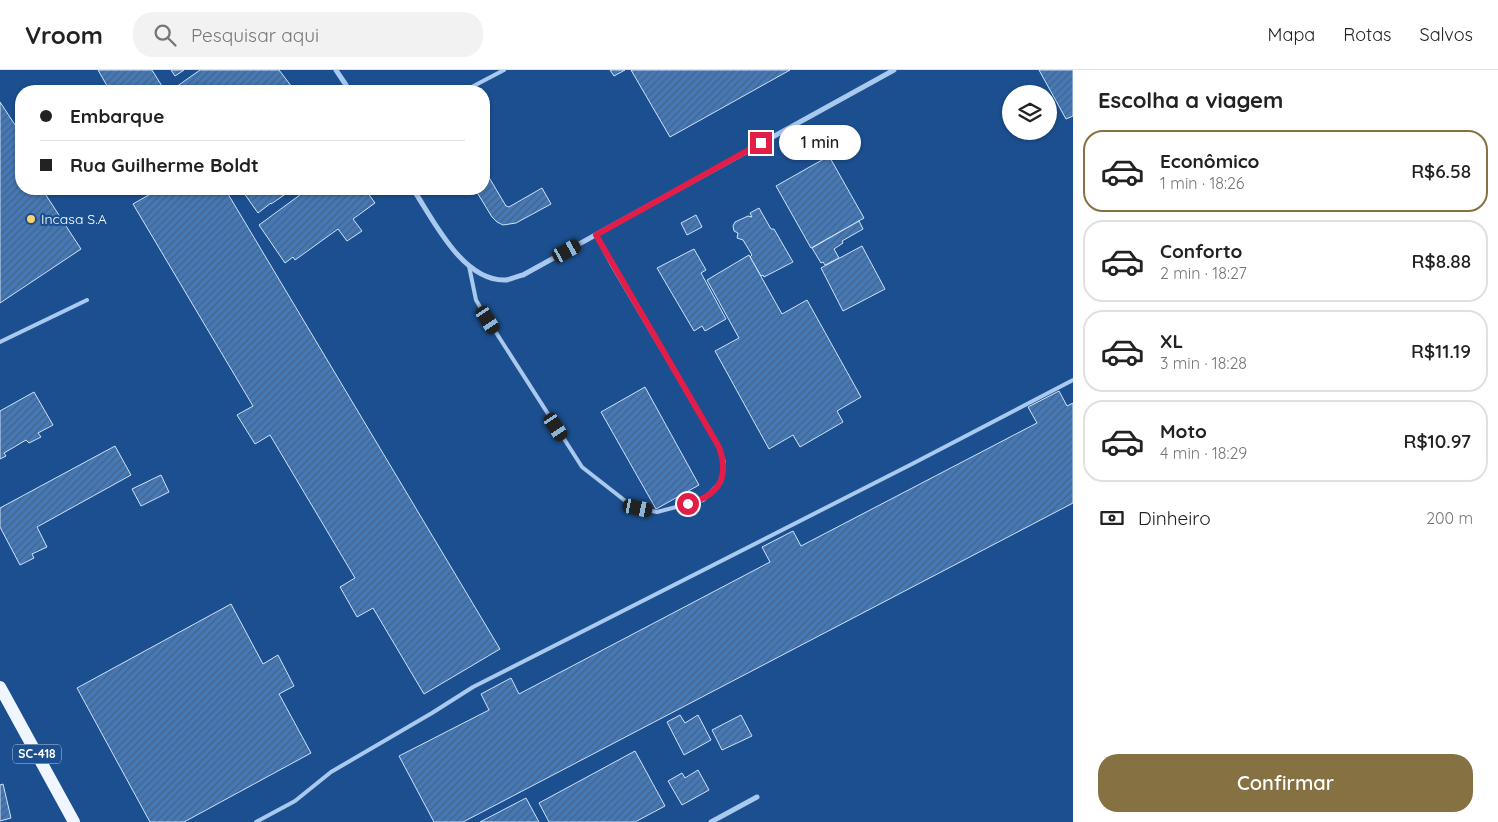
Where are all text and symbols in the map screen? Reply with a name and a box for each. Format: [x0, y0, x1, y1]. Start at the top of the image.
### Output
search box [133, 12, 483, 57]
text: Vroom [25, 20, 103, 50]
icon: search [151, 21, 179, 49]
text: Pesquisar aqui [191, 23, 319, 47]
text: Mapa [1268, 23, 1315, 46]
text: Rotas [1343, 23, 1392, 46]
text: Salvos [1420, 23, 1473, 46]
map controls [1002, 85, 1057, 140]
button: layers [1002, 85, 1057, 140]
text: Escolha a viagem [1098, 86, 1283, 114]
text: Embarque [70, 104, 164, 128]
callout: 1 min [778, 126, 861, 160]
route end [750, 132, 772, 154]
text: 1 min [801, 132, 839, 152]
icon: car [1100, 149, 1145, 194]
text: Econômico [1160, 149, 1259, 173]
text: Rua Guilherme Boldt [70, 153, 259, 177]
text: R$6.58 [1411, 159, 1471, 183]
text: 1 min · 18:26 [1160, 173, 1244, 193]
place label: Incasa S.A [41, 210, 107, 228]
marker: Incasa S.A [25, 213, 37, 225]
car [550, 237, 583, 265]
icon: car [1100, 239, 1145, 284]
text: Conforto [1160, 239, 1242, 263]
text: R$8.88 [1412, 249, 1471, 273]
text: 2 min · 18:27 [1160, 263, 1247, 283]
car [473, 303, 502, 337]
icon: car [1100, 329, 1145, 374]
text: XL [1160, 329, 1183, 353]
text: R$11.19 [1411, 339, 1471, 363]
text: 3 min · 18:28 [1160, 353, 1247, 373]
car [541, 410, 570, 444]
icon: car [1100, 419, 1145, 464]
text: Moto [1160, 419, 1207, 443]
text: R$10.97 [1403, 429, 1471, 453]
text: 4 min · 18:29 [1160, 443, 1247, 463]
route start [677, 493, 699, 515]
car [621, 498, 654, 518]
icon: cash [1098, 504, 1126, 532]
text: Dinheiro [1138, 506, 1211, 530]
text: 200 m [1426, 508, 1473, 528]
road number: SC-418 [13, 744, 61, 764]
button: Confirmar [1098, 754, 1473, 812]

